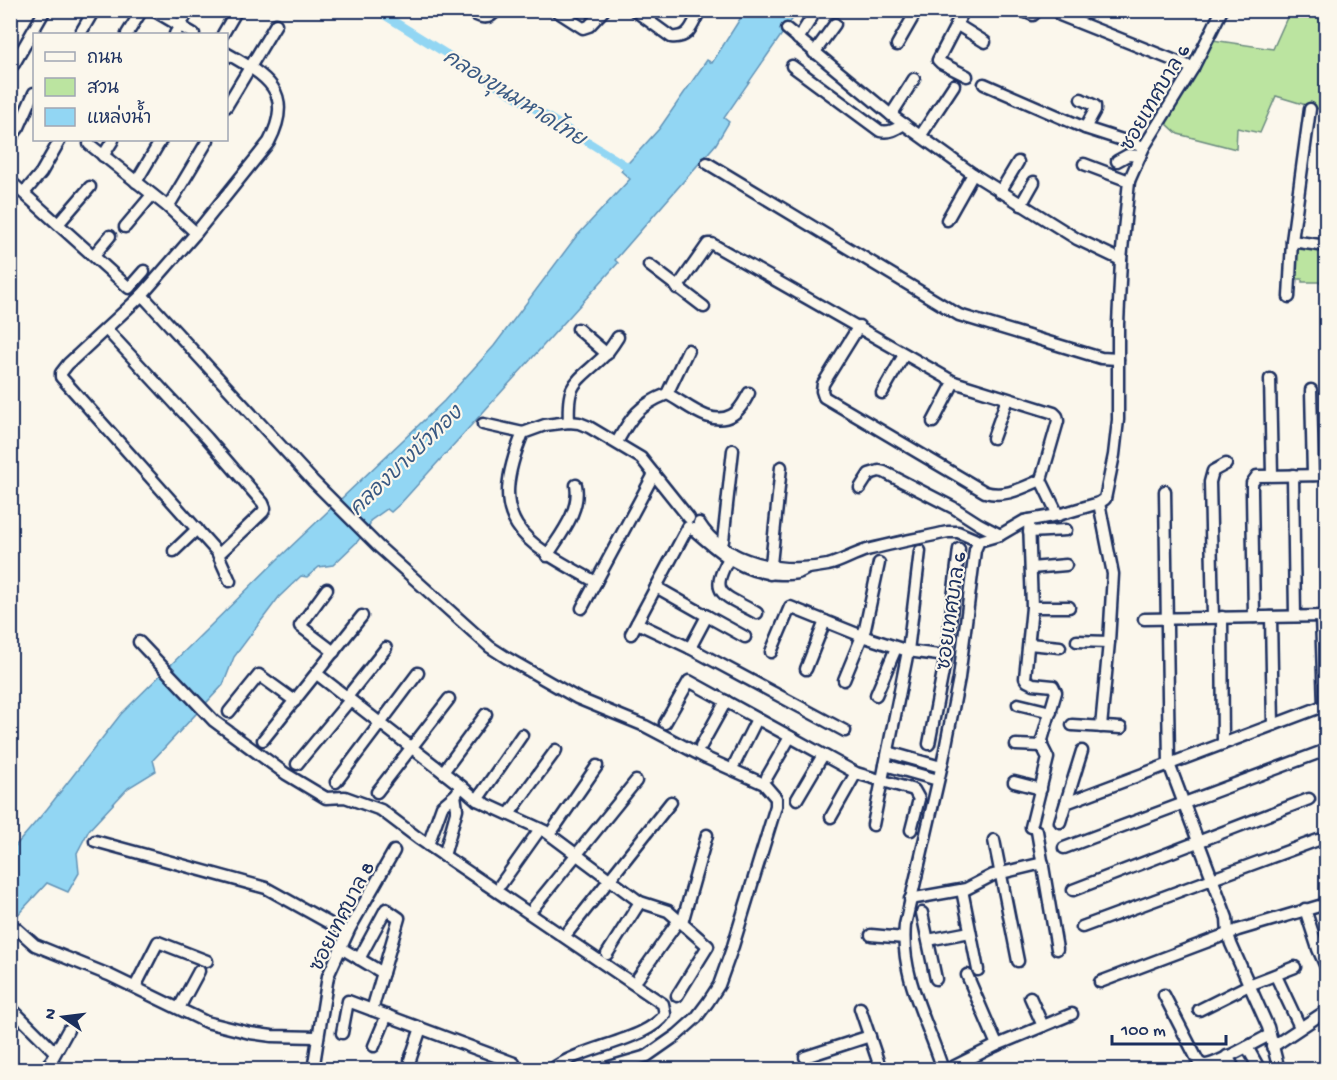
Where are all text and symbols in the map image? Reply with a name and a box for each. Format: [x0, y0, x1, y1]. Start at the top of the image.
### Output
legend [33, 33, 228, 141]
street label: ซอยเทศบาล 6 [1117, 41, 1197, 156]
water label: คลองขุนมหาดไทย [437, 42, 593, 155]
text: ถนน [87, 49, 122, 70]
text: สวน [87, 79, 119, 100]
text: แหล่งน้ำ [87, 100, 151, 130]
water label: คลองบางบัวทอง [344, 399, 470, 523]
street label: ซอยเทศบาล 6 [934, 550, 973, 672]
street label: ซอยเทศบาล 8 [307, 859, 382, 976]
north arrow [33, 987, 93, 1047]
text: N [41, 1006, 62, 1022]
scale bar [1112, 1008, 1226, 1046]
text: 100 m [1120, 1021, 1166, 1042]

